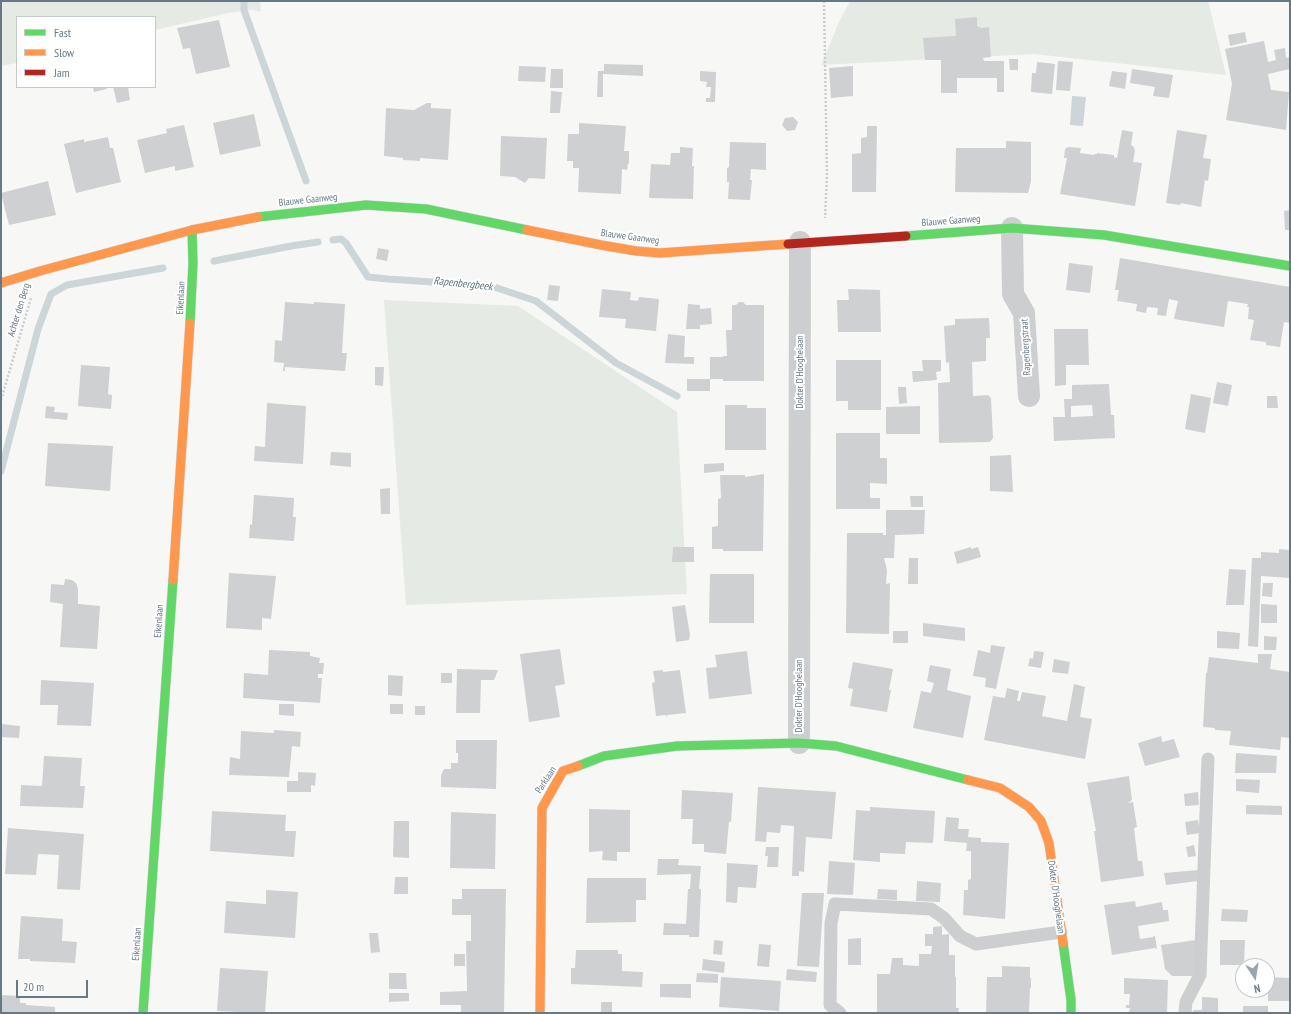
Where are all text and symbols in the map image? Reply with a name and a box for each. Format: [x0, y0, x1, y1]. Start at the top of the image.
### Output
legend [16, 16, 156, 88]
text: Fast [54, 25, 71, 40]
text: Slow [54, 45, 74, 60]
text: Jam [54, 65, 70, 80]
street label: Blauwe Gaanweg [278, 191, 338, 209]
street label: Blauwe Gaanweg [921, 213, 981, 229]
street label: Blauwe Gaanweg [600, 227, 660, 247]
water label: Rapenbergbeek [433, 274, 493, 294]
street label: Eikenlaan [174, 281, 188, 315]
street label: Achter den Berg [5, 282, 33, 338]
street label: Rapenbergstraat [1019, 318, 1033, 376]
street label: Dokter D'Hooghelaan [794, 335, 806, 409]
street label: Eikenlaan [152, 604, 166, 638]
street label: Dokter D'Hooghelaan [793, 659, 805, 733]
street label: Parklaan [533, 764, 559, 796]
street label: Dokter D'Hooghelaan [1045, 860, 1067, 934]
street label: Eikenlaan [130, 927, 144, 961]
north arrow [1235, 958, 1275, 998]
scale bar [18, 972, 90, 998]
text: 20 m [23, 979, 44, 994]
text: N [1253, 981, 1262, 996]

